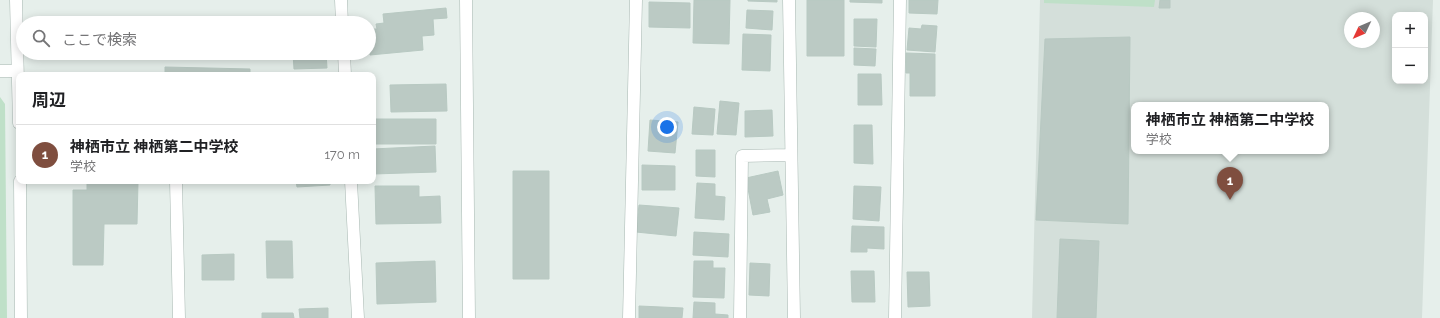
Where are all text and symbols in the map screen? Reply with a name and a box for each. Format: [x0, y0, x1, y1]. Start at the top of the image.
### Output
north arrow [1344, 12, 1380, 48]
map controls [1392, 12, 1428, 84]
button: + [1392, 12, 1428, 48]
search box [16, 16, 376, 60]
icon: search [30, 27, 52, 49]
text: ここで検索 [62, 31, 137, 49]
button: − [1392, 48, 1428, 84]
text: 周辺 [32, 90, 66, 110]
popup [1131, 102, 1329, 154]
text: 神栖市立 神栖第二中学校 [1146, 111, 1314, 129]
your location [657, 117, 677, 137]
text: 学校 [1146, 132, 1172, 147]
text: 神栖市立 神栖第二中学校 [70, 138, 239, 156]
text: 1 [42, 147, 48, 162]
text: 170 m [324, 147, 360, 162]
text: 学校 [70, 159, 96, 174]
pin: 1 [1217, 167, 1243, 200]

